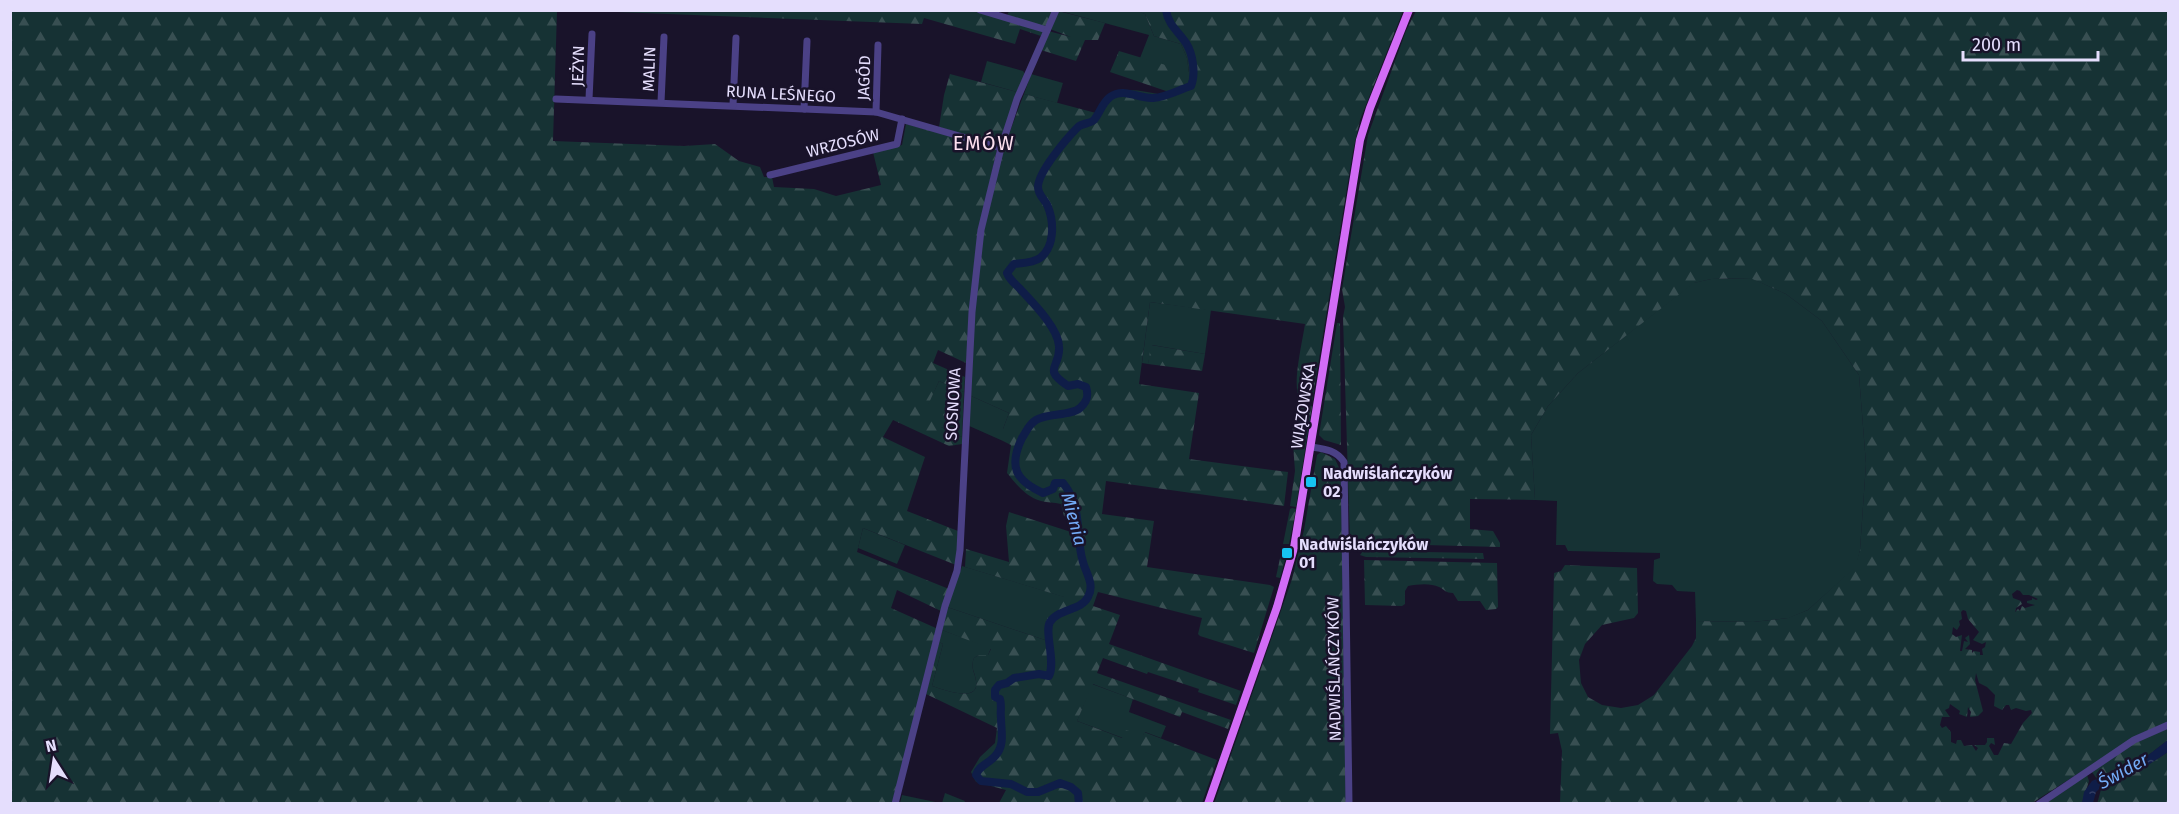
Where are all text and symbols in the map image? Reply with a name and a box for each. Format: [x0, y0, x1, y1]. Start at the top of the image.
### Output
scale bar [1963, 24, 2098, 62]
text: 200 m [1972, 34, 2021, 56]
street label: JEŻYN [567, 45, 588, 87]
street label: MALIN [639, 46, 659, 92]
street label: JAGÓD [853, 55, 874, 101]
street label: RUNA LEŚNEGO [726, 81, 837, 106]
street label: WRZOSÓW [804, 124, 882, 161]
district label: EMÓW [953, 131, 1015, 155]
street label: WIĄZOWSKA [1287, 361, 1319, 450]
street label: SOSNOWA [942, 366, 964, 441]
place label: Nadwiślańczyków 02 [1323, 464, 1452, 501]
marker: Nadwiślańczyków 02 [1304, 475, 1318, 489]
water label: Mienia [1056, 490, 1092, 548]
place label: Nadwiślańczyków 01 [1299, 535, 1428, 572]
marker: Nadwiślańczyków 01 [1280, 546, 1294, 560]
street label: NADWIŚLAŃCZYKÓW [1322, 597, 1345, 741]
north arrow [24, 730, 84, 790]
text: N [44, 735, 58, 756]
water label: Świder [2093, 748, 2153, 794]

